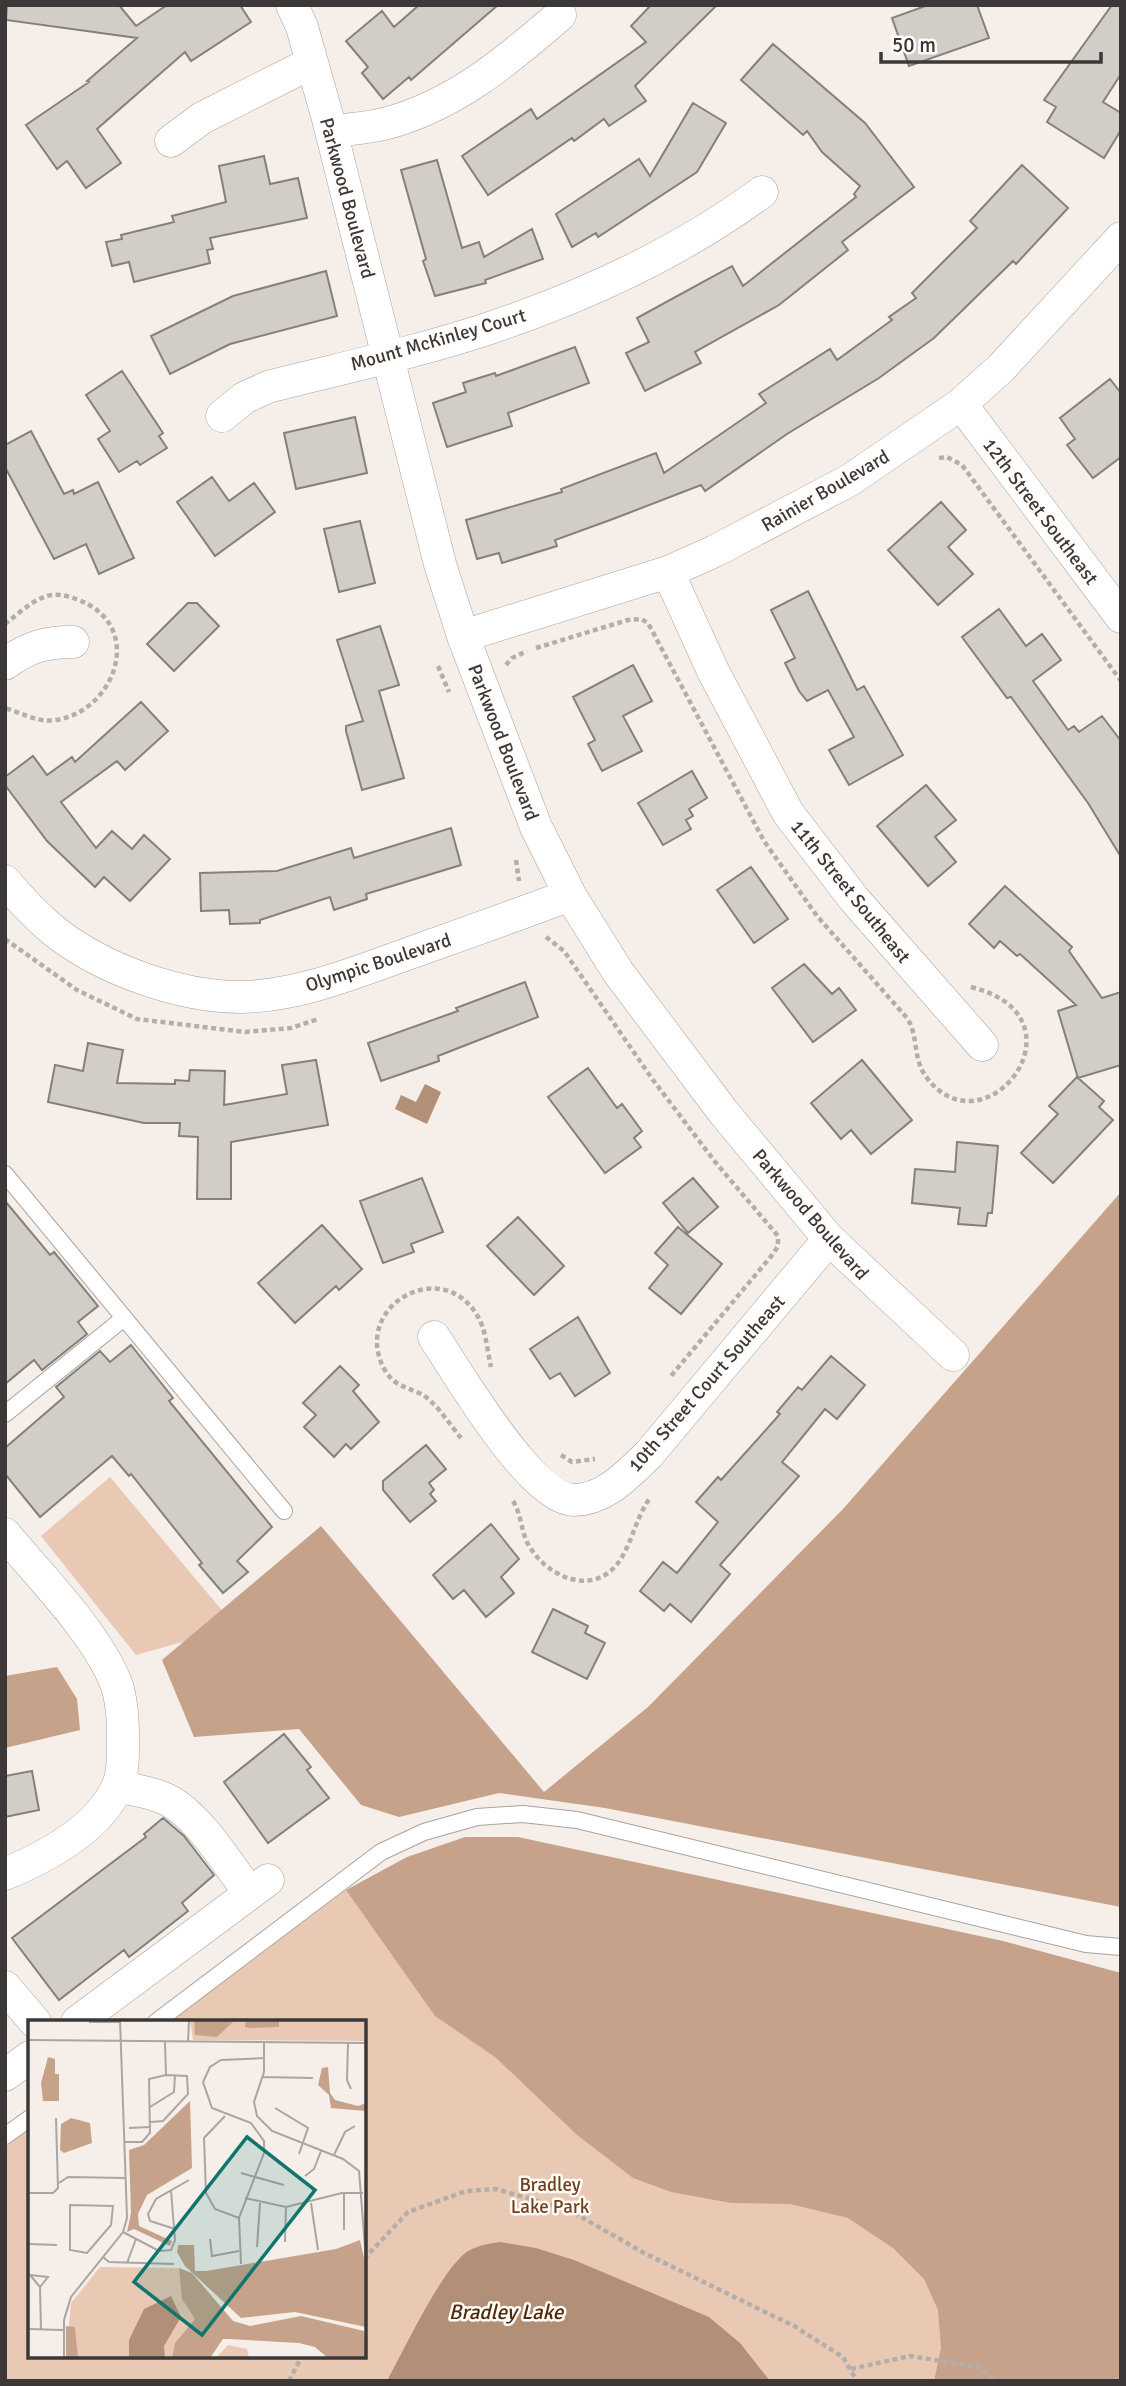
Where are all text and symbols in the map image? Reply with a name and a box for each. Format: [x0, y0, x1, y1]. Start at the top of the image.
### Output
scale bar [881, 21, 1102, 65]
text: 50 m [892, 32, 936, 58]
street label: Parkwood Boulevard [314, 115, 380, 281]
street label: Mount McKinley Court [348, 303, 529, 376]
street label: 12th Street Southeast [977, 434, 1103, 590]
street label: Rainier Boulevard [757, 445, 894, 537]
street label: Parkwood Boulevard [462, 661, 544, 824]
street label: 11th Street Southeast [785, 815, 916, 968]
street label: Olympic Boulevard [302, 928, 454, 998]
street label: Parkwood Boulevard [747, 1144, 874, 1285]
street label: 10th Street Court Southeast [623, 1290, 791, 1477]
inset map [28, 2020, 366, 2358]
park label: Bradley Lake Park [511, 2173, 590, 2219]
water label: Bradley Lake [449, 2299, 565, 2325]

